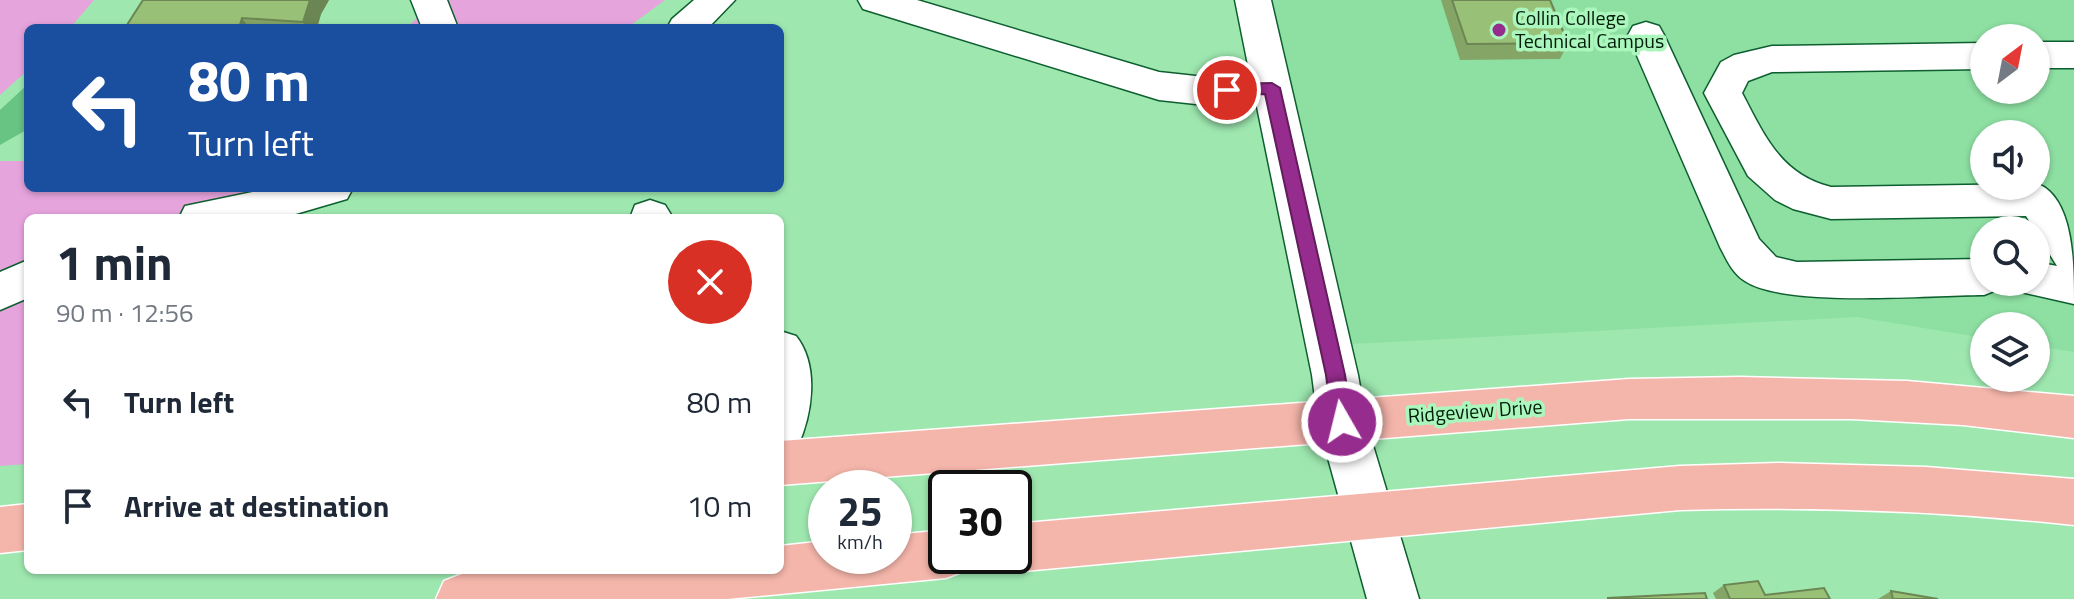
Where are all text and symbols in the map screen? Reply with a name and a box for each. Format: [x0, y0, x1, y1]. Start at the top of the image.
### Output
place label: Collin College Technical Campus [1515, 2, 1664, 56]
marker: Collin College Technical Campus [1490, 21, 1508, 39]
north arrow [1970, 24, 2050, 104]
map controls [1970, 24, 2050, 392]
text: 80 m [188, 38, 310, 123]
icon: left [56, 56, 160, 160]
pin [1193, 56, 1261, 124]
icon: arrive [1205, 68, 1249, 112]
text: Turn left [188, 115, 314, 170]
button: sound [1970, 120, 2050, 200]
button: search [1970, 216, 2050, 296]
text: 1 min [56, 226, 173, 299]
button: close [668, 240, 752, 324]
text: 90 m · 12:56 [56, 293, 194, 332]
button: layers [1970, 312, 2050, 392]
text: Turn left [124, 379, 234, 425]
text: 80 m [687, 379, 752, 425]
icon: left [56, 380, 100, 424]
position arrow [1300, 380, 1384, 464]
street label: Ridgeview Drive [1407, 390, 1543, 431]
speed limit sign: 30 [928, 470, 1032, 574]
text: 25 [838, 481, 882, 542]
text: Arrive at destination [124, 483, 389, 529]
text: 10 m [687, 483, 752, 529]
icon: arrive [56, 484, 100, 528]
text: km/h [837, 526, 883, 557]

